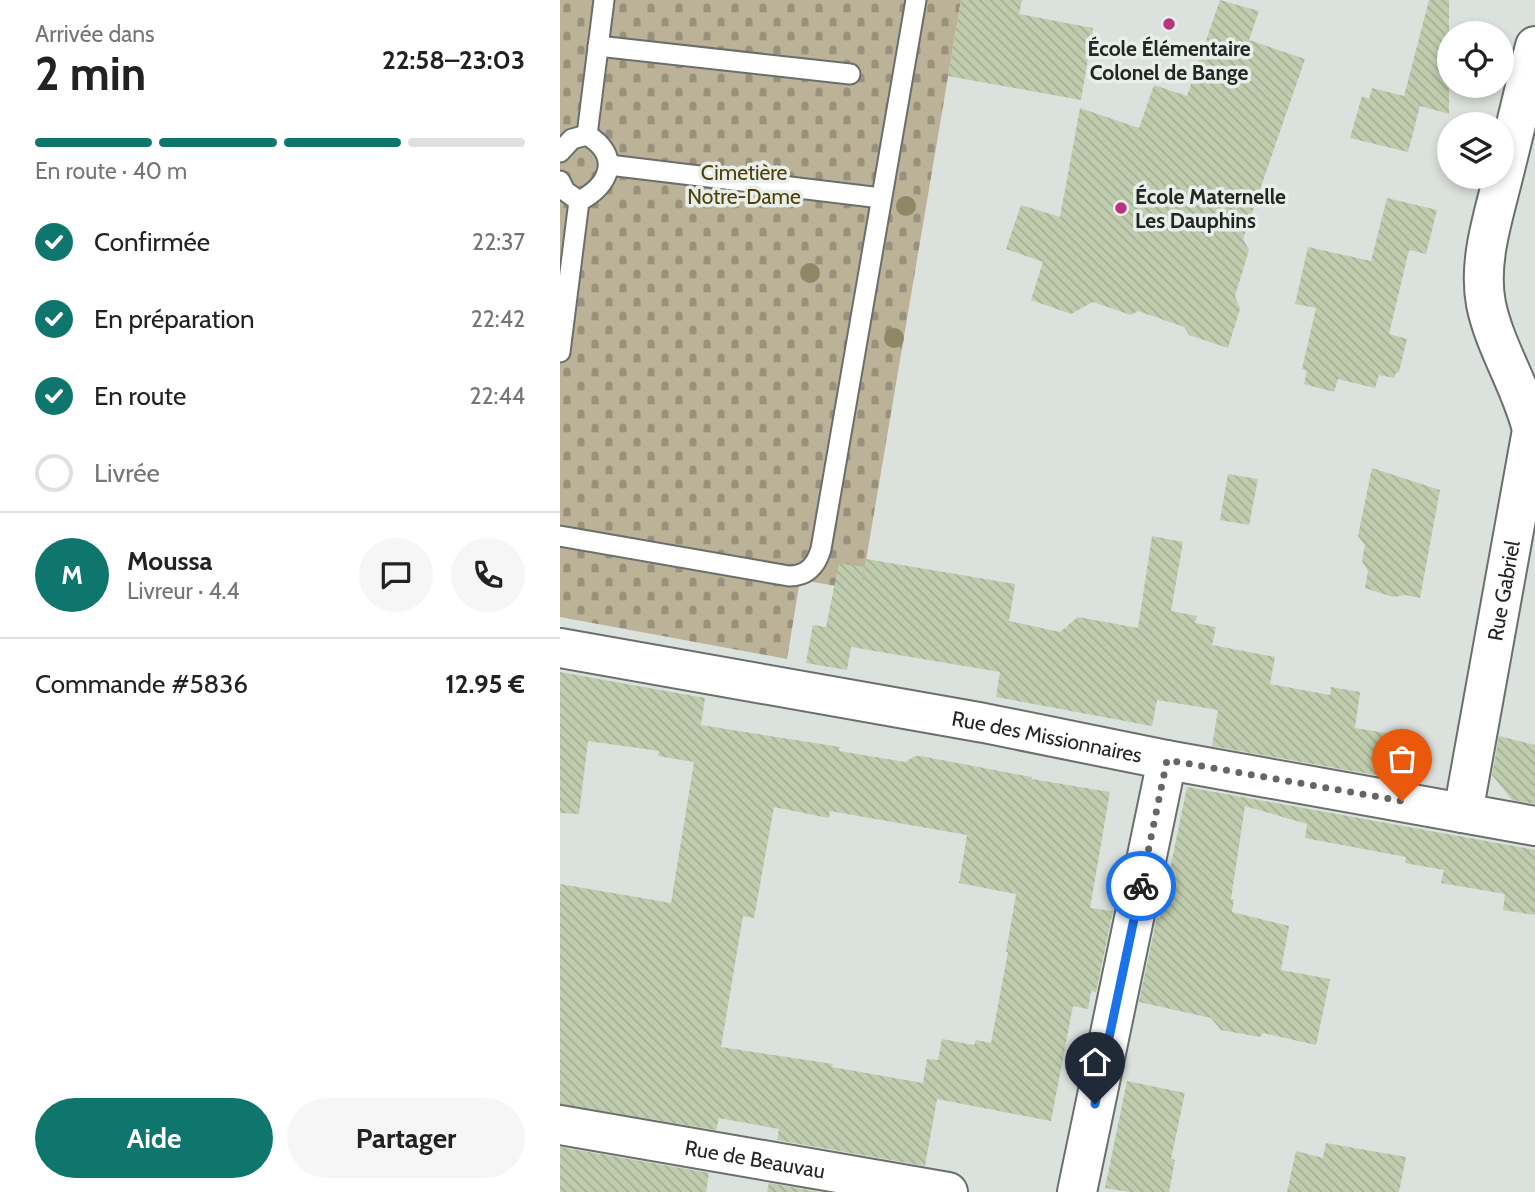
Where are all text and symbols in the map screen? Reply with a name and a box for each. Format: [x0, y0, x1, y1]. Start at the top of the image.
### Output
marker: École Élémentaire Colonel de Bange [1161, 16, 1177, 32]
text: Arrivée dans [35, 20, 155, 48]
map controls [1437, 21, 1514, 189]
button: locate [1437, 21, 1514, 98]
place label: École Élémentaire Colonel de Bange [1087, 36, 1251, 85]
text: 22:58–23:03 [382, 44, 525, 76]
text: 2 min [35, 46, 146, 102]
button: layers [1437, 112, 1514, 189]
text: En route · 40 m [35, 157, 187, 185]
park label: Cimetière Notre-Dame [687, 160, 801, 209]
place label: École Maternelle Les Dauphins [1135, 184, 1286, 233]
marker: École Maternelle Les Dauphins [1113, 200, 1129, 216]
icon: check [35, 223, 73, 261]
text: Confirmée [94, 226, 210, 258]
text: 22:37 [472, 228, 525, 256]
icon: check [35, 300, 73, 338]
text: En préparation [94, 303, 255, 335]
text: 22:42 [471, 305, 525, 333]
icon: check [35, 377, 73, 415]
text: En route [94, 380, 186, 412]
text: 22:44 [470, 382, 525, 410]
text: Livrée [94, 457, 160, 489]
button: chat [359, 538, 433, 612]
button: phone [451, 538, 525, 612]
street label: Rue Gabriel [1482, 538, 1524, 643]
text: Moussa [127, 545, 212, 577]
text: M [61, 559, 83, 591]
text: Livreur · 4.4 [127, 577, 240, 605]
text: Commande #5836 [35, 668, 248, 700]
text: 12.95 € [445, 668, 525, 700]
street label: Rue des Missionnaires [950, 705, 1145, 767]
pin [1372, 729, 1432, 801]
icon: bag [1383, 740, 1421, 778]
courier [1106, 851, 1176, 921]
icon: bike [1122, 867, 1160, 905]
pin [1065, 1032, 1125, 1104]
icon: home [1076, 1043, 1114, 1081]
button: Aide [35, 1098, 273, 1178]
button: Partager [287, 1098, 525, 1178]
street label: Rue de Beauvau [683, 1134, 827, 1183]

